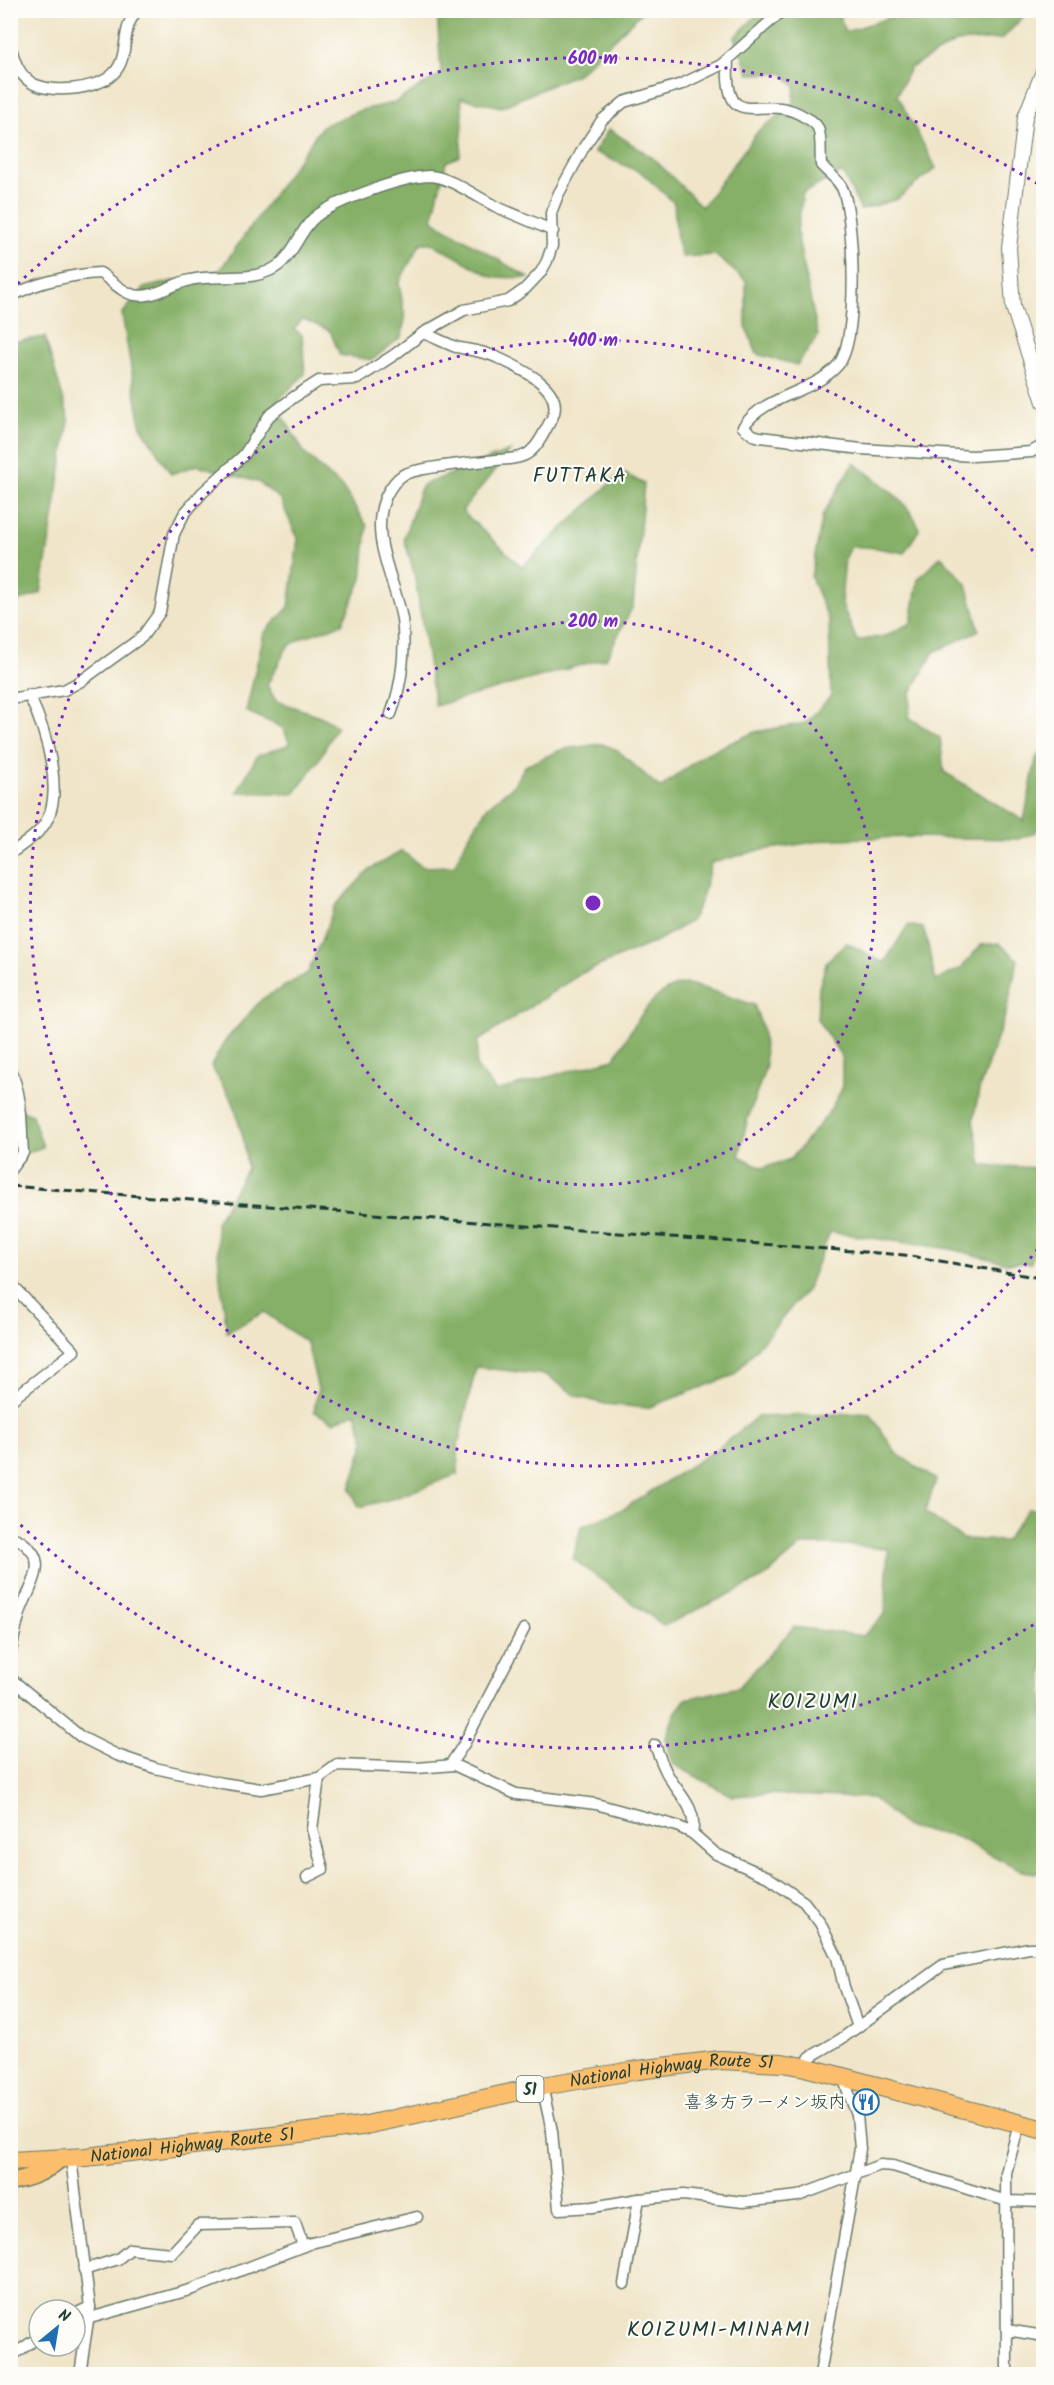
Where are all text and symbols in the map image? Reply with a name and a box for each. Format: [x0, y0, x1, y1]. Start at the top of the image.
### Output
text: 600 m [568, 45, 618, 74]
text: 400 m [568, 327, 618, 356]
district label: FUTTAKA [533, 460, 627, 493]
text: 200 m [568, 608, 619, 637]
centre of rings [583, 893, 603, 913]
district label: KOIZUMI [768, 1686, 858, 1719]
street label: National Highway Route 51 [567, 2047, 774, 2097]
road number: 51 [516, 2076, 544, 2102]
restaurant icon: 喜多方ラーメン坂内 [851, 2087, 881, 2117]
place label: 喜多方ラーメン坂内 [684, 2089, 846, 2118]
street label: National Highway Route 51 [89, 2121, 296, 2172]
north arrow [27, 2298, 87, 2358]
text: N [53, 2303, 74, 2330]
district label: KOIZUMI-MINAMI [627, 2314, 811, 2347]

